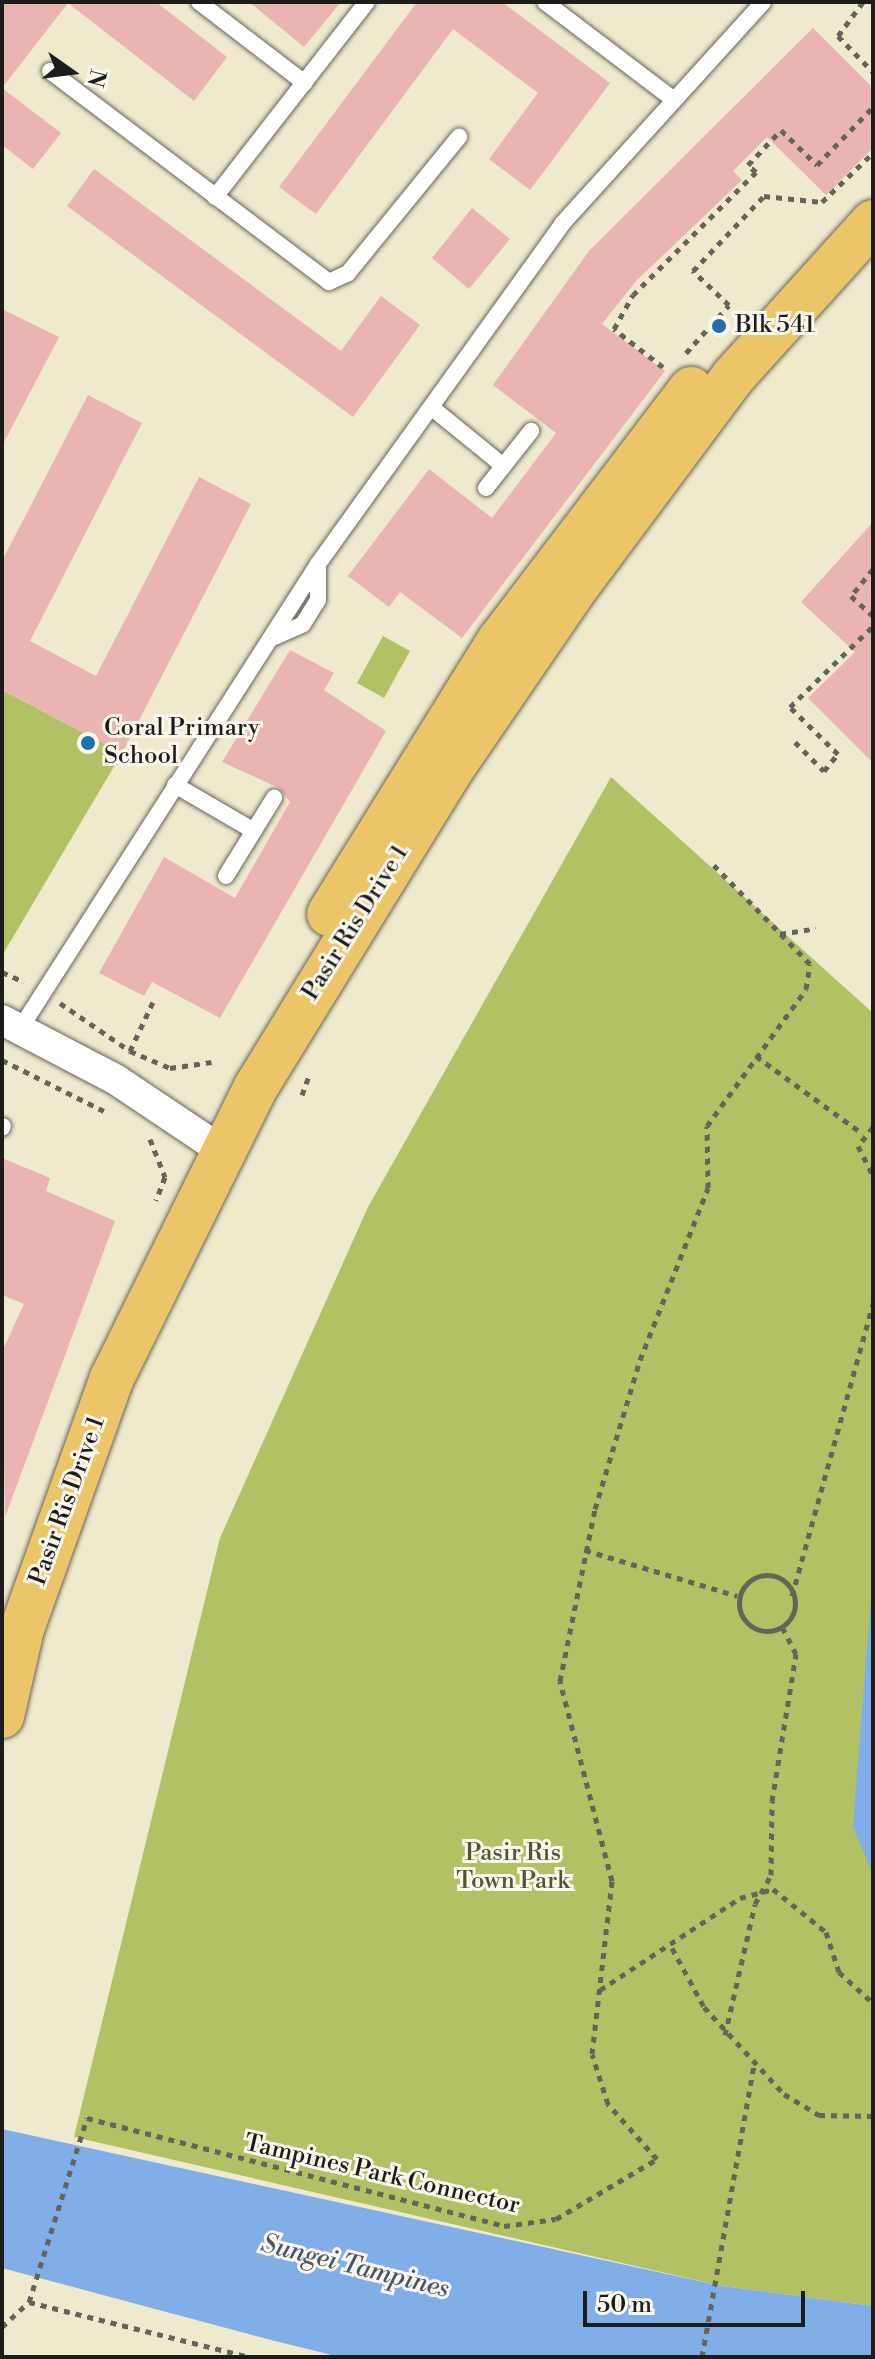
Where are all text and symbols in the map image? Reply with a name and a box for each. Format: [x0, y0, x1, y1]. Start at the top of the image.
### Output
north arrow [32, 32, 112, 112]
text: N [81, 66, 111, 90]
place label: Blk 541 [735, 312, 815, 340]
marker: Blk 541 [710, 317, 728, 335]
place label: Coral Primary School [104, 715, 260, 771]
marker: Coral Primary School [79, 734, 97, 752]
street label: Pasir Ris Drive 1 [297, 840, 415, 1006]
street label: Pasir Ris Drive 1 [24, 1413, 112, 1589]
park label: Pasir Ris Town Park [456, 1840, 570, 1896]
street label: Tampines Park Connector [241, 2129, 523, 2221]
water label: Sungei Tampines [258, 2229, 452, 2305]
scale bar [587, 2275, 809, 2325]
text: 50 m [597, 2290, 652, 2320]

